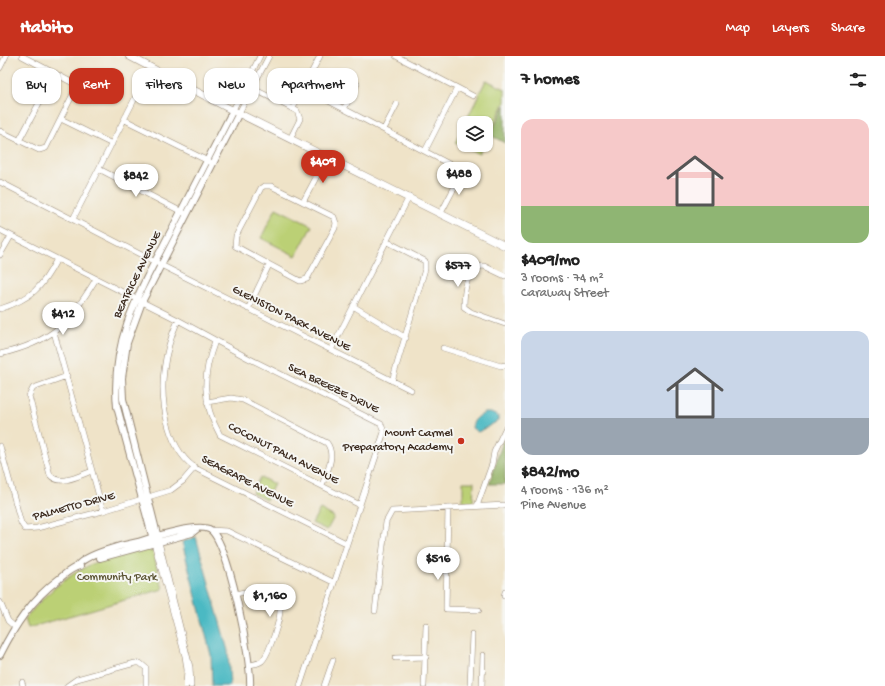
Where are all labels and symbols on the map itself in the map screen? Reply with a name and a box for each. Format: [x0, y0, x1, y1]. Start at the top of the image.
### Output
pin: $409 [299, 150, 347, 184]
pin: $488 [435, 162, 483, 196]
pin: $842 [112, 164, 160, 198]
street label: BEATRICE AVENUE [110, 229, 165, 322]
pin: $577 [434, 254, 482, 288]
street label: GLENISTON PARK AVENUE [229, 283, 353, 355]
pin: $412 [39, 302, 87, 336]
street label: SEA BREEZE DRIVE [285, 361, 381, 417]
street label: COCONUT PALM AVENUE [225, 420, 341, 488]
place label: Mount Carmel Preparatory Academy [342, 427, 453, 455]
marker: Mount Carmel Preparatory Academy [456, 436, 466, 446]
street label: SEAGRAPE AVENUE [199, 453, 296, 512]
street label: PALMETTO DRIVE [30, 489, 117, 525]
pin: $516 [414, 547, 462, 581]
park label: Community Park [77, 571, 159, 585]
pin: $1,160 [237, 584, 303, 618]

